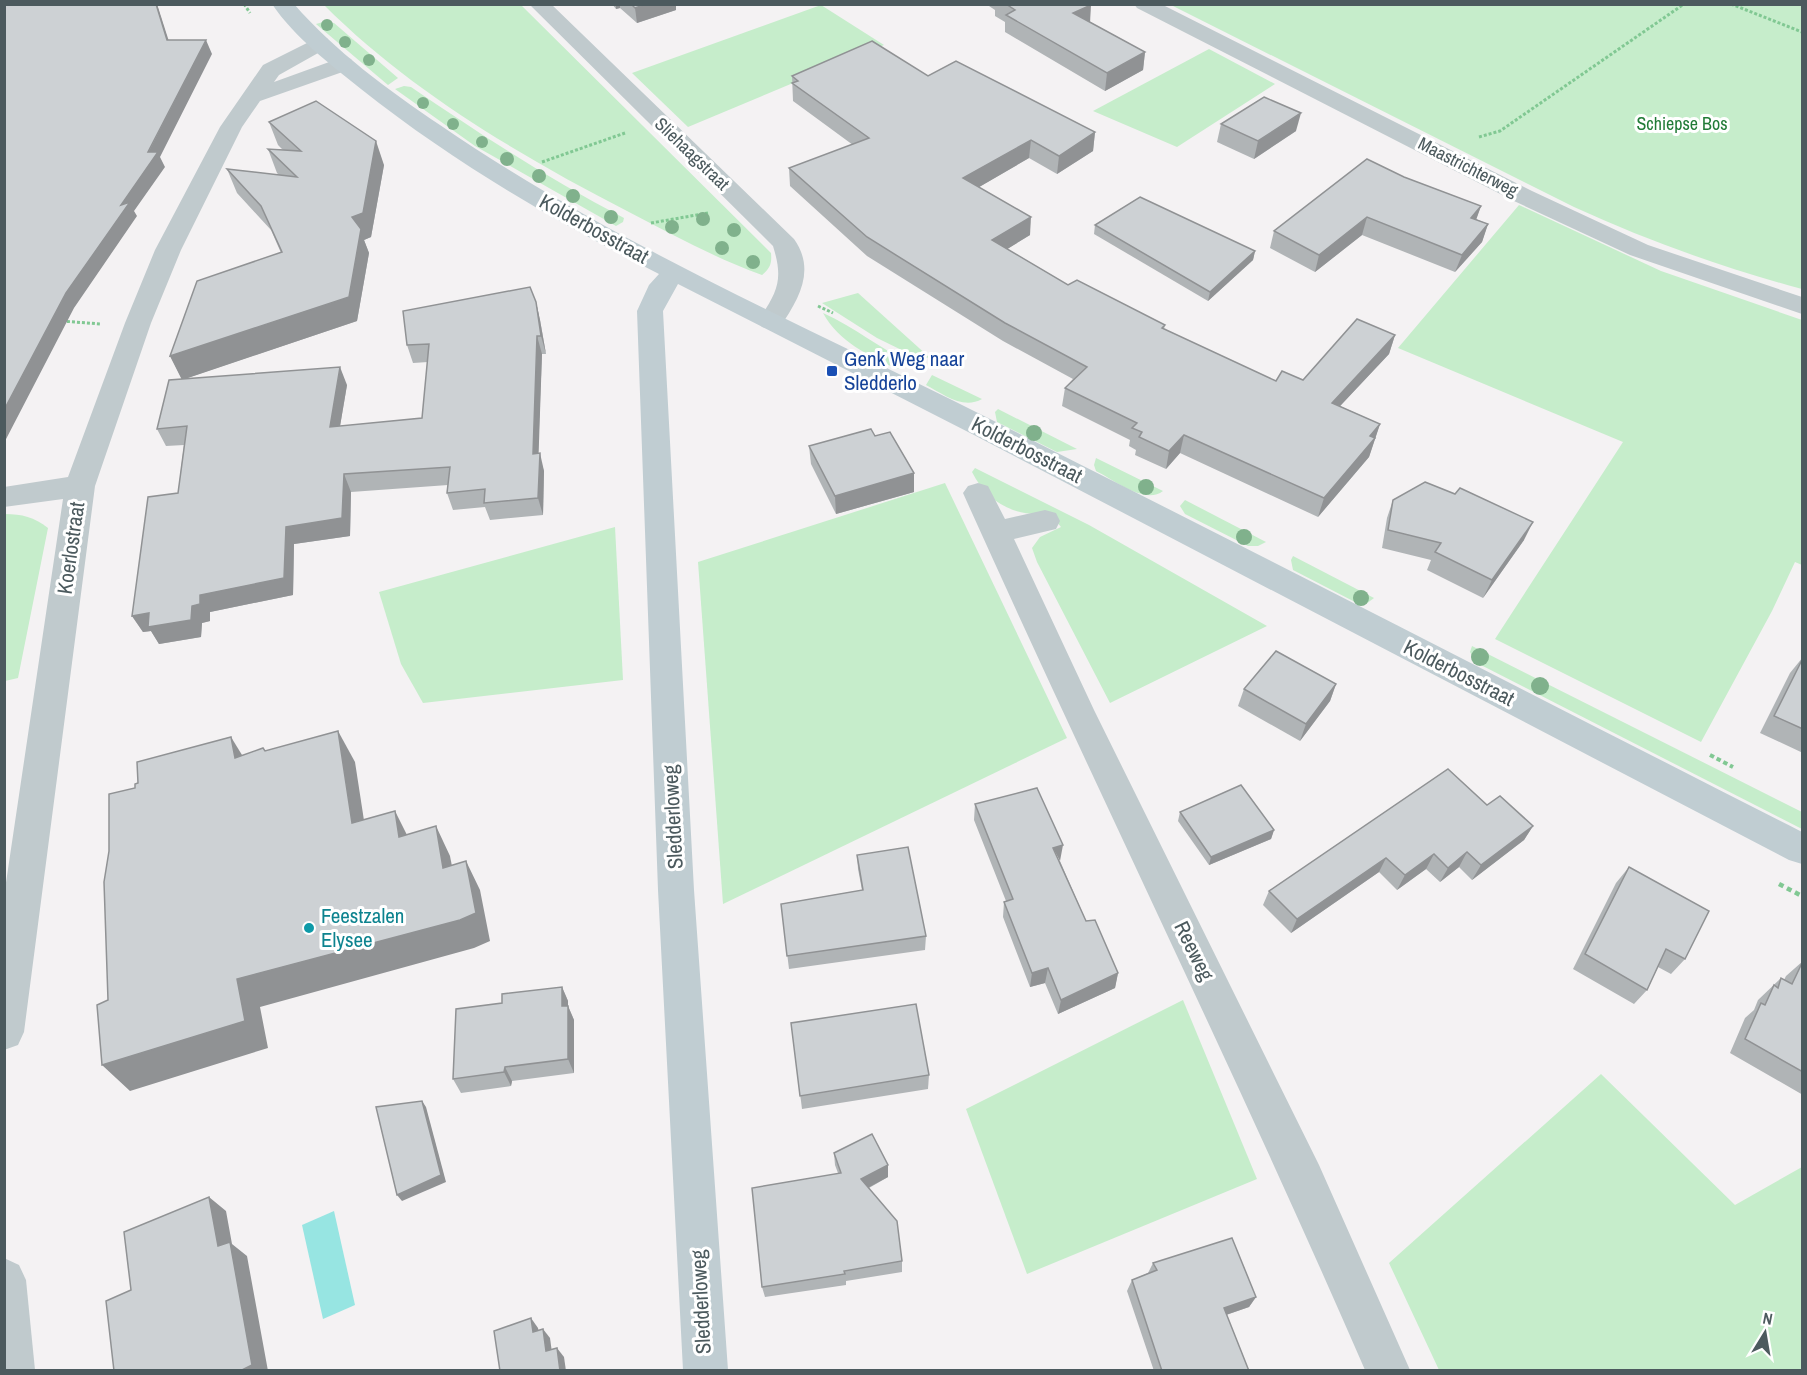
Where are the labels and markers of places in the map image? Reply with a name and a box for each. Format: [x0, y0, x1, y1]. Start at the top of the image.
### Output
place label: Genk Weg naar Sledderlo [844, 344, 965, 397]
marker: Genk Weg naar Sledderlo [825, 364, 839, 378]
place label: Feestzalen Elysee [321, 901, 404, 954]
marker: Feestzalen Elysee [302, 921, 316, 935]

